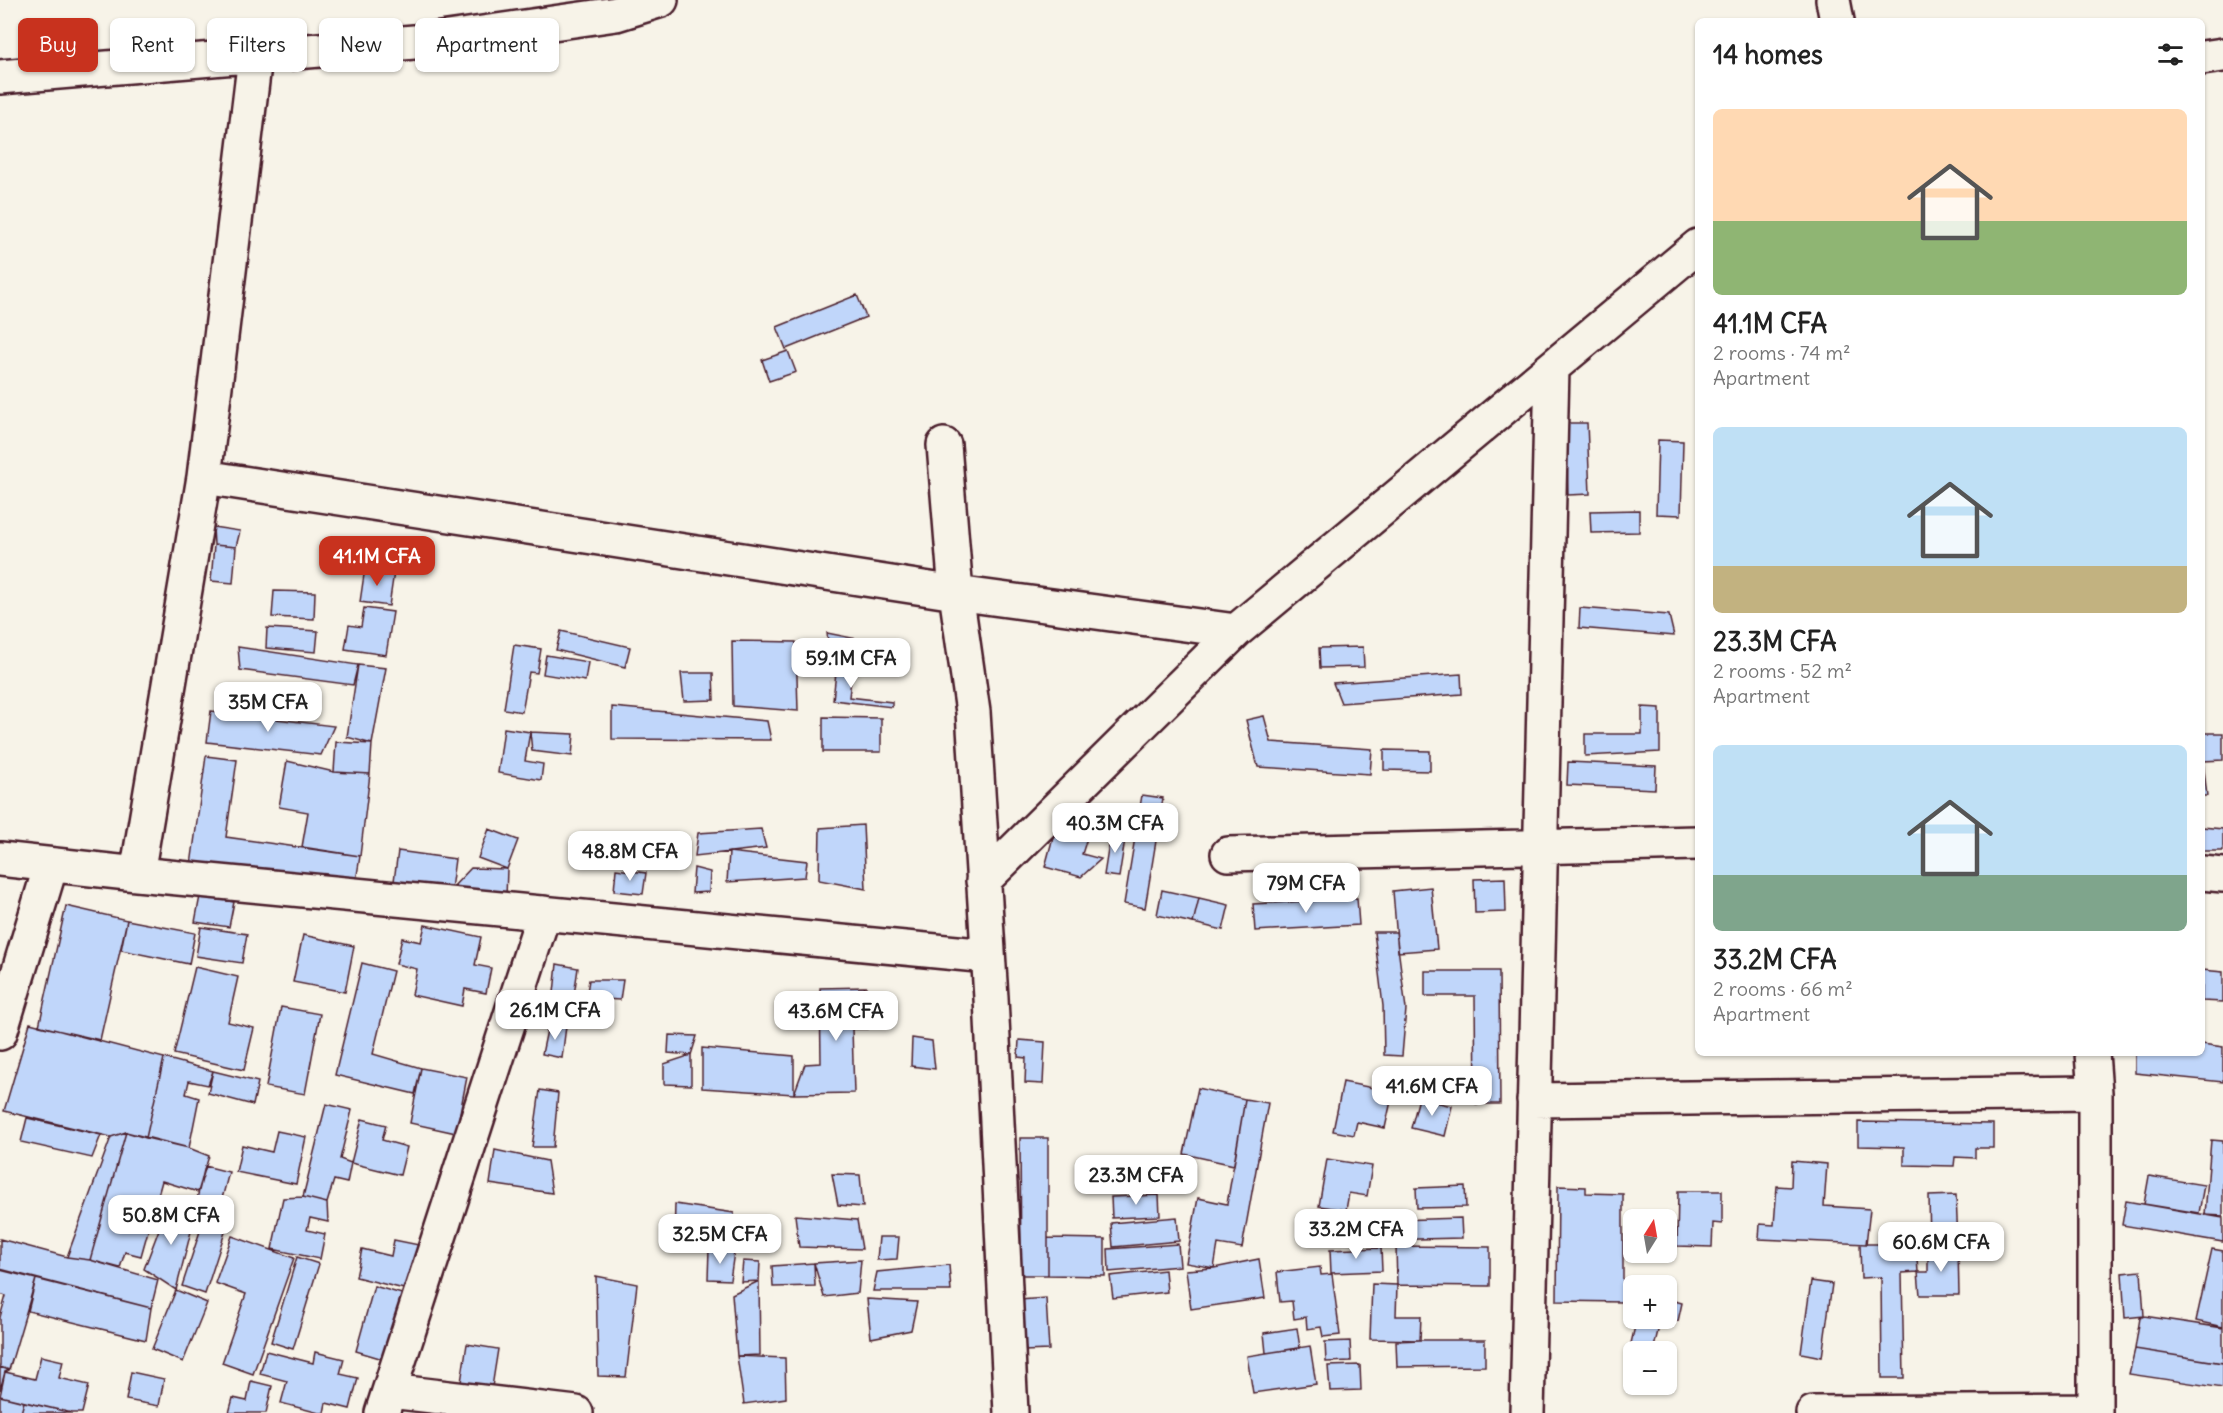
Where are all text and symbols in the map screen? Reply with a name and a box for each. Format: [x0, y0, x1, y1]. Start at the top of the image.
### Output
chip: Buy [18, 18, 98, 72]
chip: Rent [110, 18, 195, 72]
chip: Filters [207, 18, 307, 72]
chip: New [319, 18, 403, 72]
chip: Apartment [415, 18, 559, 72]
text: 14 homes [1713, 38, 1823, 71]
icon: filters [2154, 38, 2187, 71]
icon: home [1896, 148, 2004, 256]
text: 41.1M CFA [1713, 307, 1827, 340]
text: 2 rooms · 74 m² [1713, 340, 1850, 365]
text: Apartment [1713, 365, 1810, 390]
icon: home [1896, 466, 2004, 574]
pin: 41.1M CFA [308, 536, 446, 587]
text: 41.1M CFA [333, 543, 421, 568]
text: 23.3M CFA [1713, 625, 1837, 658]
pin: 59.1M CFA [782, 638, 920, 689]
text: 59.1M CFA [805, 645, 897, 670]
text: 2 rooms · 52 m² [1713, 658, 1852, 683]
pin: 35M CFA [213, 682, 323, 733]
text: Apartment [1713, 683, 1810, 708]
text: 35M CFA [228, 689, 308, 714]
icon: home [1896, 784, 2004, 892]
pin: 40.3M CFA [1046, 803, 1184, 854]
text: 40.3M CFA [1066, 810, 1164, 835]
pin: 48.8M CFA [561, 831, 699, 882]
text: 48.8M CFA [582, 838, 678, 863]
pin: 79M CFA [1251, 863, 1361, 914]
text: 79M CFA [1267, 870, 1345, 895]
text: 33.2M CFA [1713, 943, 1837, 976]
text: 2 rooms · 66 m² [1713, 976, 1853, 1001]
pin: 26.1M CFA [486, 990, 624, 1041]
pin: 43.6M CFA [767, 991, 905, 1042]
text: 26.1M CFA [509, 997, 601, 1022]
text: 43.6M CFA [788, 998, 884, 1023]
text: Apartment [1713, 1001, 1810, 1026]
pin: 41.6M CFA [1363, 1066, 1501, 1117]
text: 41.6M CFA [1386, 1073, 1478, 1098]
pin: 23.3M CFA [1067, 1155, 1205, 1206]
text: 23.3M CFA [1088, 1162, 1184, 1187]
pin: 50.8M CFA [102, 1195, 240, 1246]
text: 50.8M CFA [122, 1202, 220, 1227]
pin: 33.2M CFA [1287, 1209, 1425, 1260]
north arrow [1623, 1209, 1677, 1263]
map controls [1623, 1209, 1677, 1395]
pin: 32.5M CFA [651, 1214, 789, 1265]
text: 33.2M CFA [1308, 1216, 1404, 1241]
text: 32.5M CFA [672, 1221, 768, 1246]
pin: 60.6M CFA [1872, 1222, 2010, 1273]
text: 60.6M CFA [1892, 1229, 1990, 1254]
button: + [1623, 1275, 1677, 1329]
button: − [1623, 1341, 1677, 1395]

